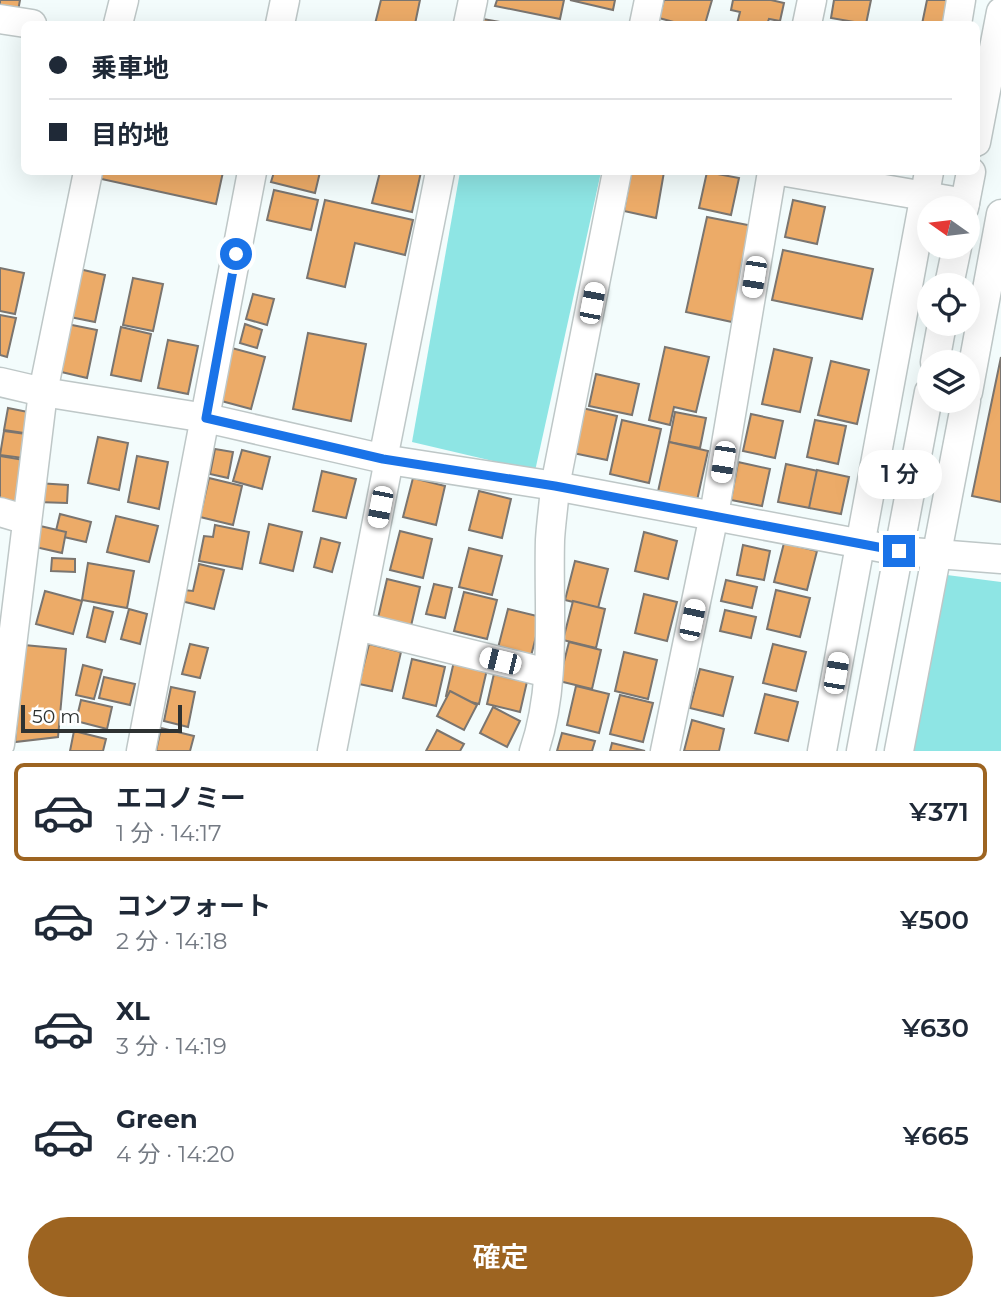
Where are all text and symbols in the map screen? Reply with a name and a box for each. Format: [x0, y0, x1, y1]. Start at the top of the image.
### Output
text: 乗車地 [91, 52, 169, 84]
text: 目的地 [91, 119, 169, 151]
north arrow [917, 196, 980, 259]
map controls [917, 196, 980, 413]
route start [220, 238, 252, 270]
car [741, 255, 768, 299]
button: locate [917, 273, 980, 336]
car [578, 280, 607, 326]
button: layers [917, 350, 980, 413]
car [710, 440, 737, 484]
callout: 1 分 [857, 449, 941, 498]
text: 1 分 [881, 460, 919, 488]
car [366, 484, 395, 530]
route end [883, 535, 915, 567]
car [678, 597, 707, 643]
car [478, 646, 523, 676]
car [823, 650, 850, 696]
scale bar [21, 702, 182, 734]
text: 50 m [32, 705, 80, 728]
icon: car [32, 781, 95, 844]
text: エコノミー [116, 782, 246, 814]
text: ¥371 [909, 796, 969, 828]
text: 1 分 · 14:17 [116, 819, 222, 847]
icon: car [32, 889, 95, 952]
text: コンフォート [116, 890, 271, 922]
text: ¥500 [900, 904, 969, 936]
text: 2 分 · 14:18 [116, 927, 227, 955]
text: XL [116, 995, 150, 1027]
icon: car [32, 997, 95, 1060]
text: ¥630 [902, 1012, 969, 1044]
text: 3 分 · 14:19 [116, 1032, 227, 1060]
text: Green [116, 1103, 198, 1135]
icon: car [32, 1105, 95, 1168]
text: ¥665 [903, 1120, 969, 1152]
text: 4 分 · 14:20 [116, 1140, 235, 1168]
button: 確定 [28, 1217, 973, 1297]

